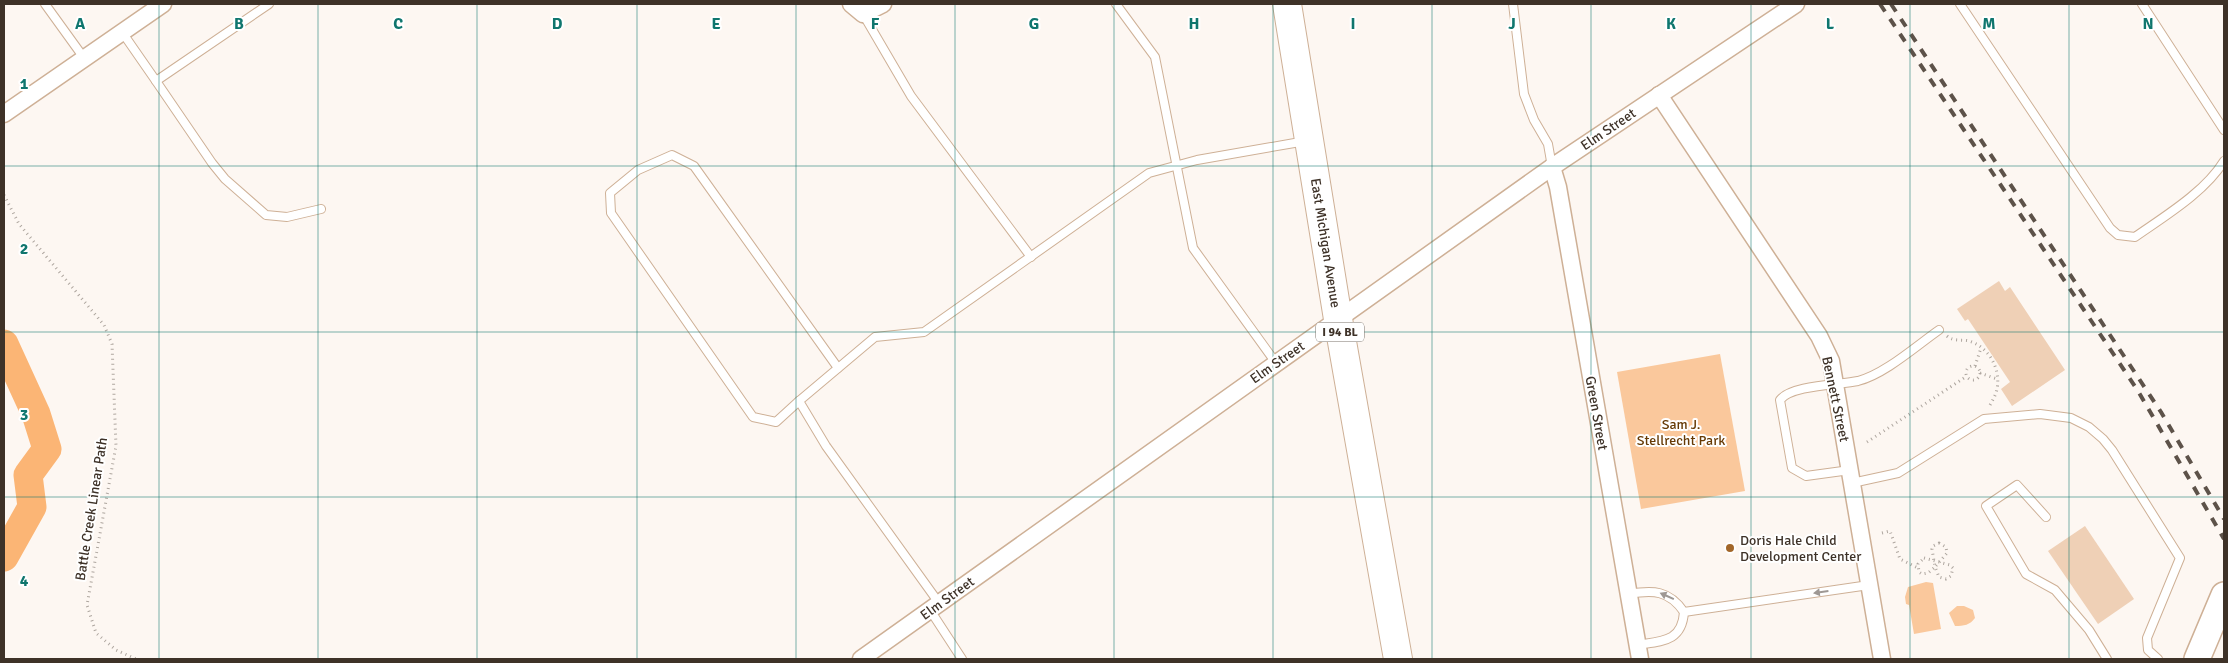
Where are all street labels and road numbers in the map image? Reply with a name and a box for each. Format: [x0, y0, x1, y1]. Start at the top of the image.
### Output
street label: Elm Street [1578, 105, 1639, 154]
street label: East Michigan Avenue [1307, 177, 1344, 309]
road number: I 94 BL [1316, 322, 1364, 342]
street label: Elm Street [1247, 337, 1308, 387]
street label: Bennett Street [1818, 355, 1853, 444]
street label: Green Street [1582, 375, 1611, 452]
street label: Battle Creek Linear Path [72, 436, 111, 582]
street label: Elm Street [917, 573, 978, 624]

